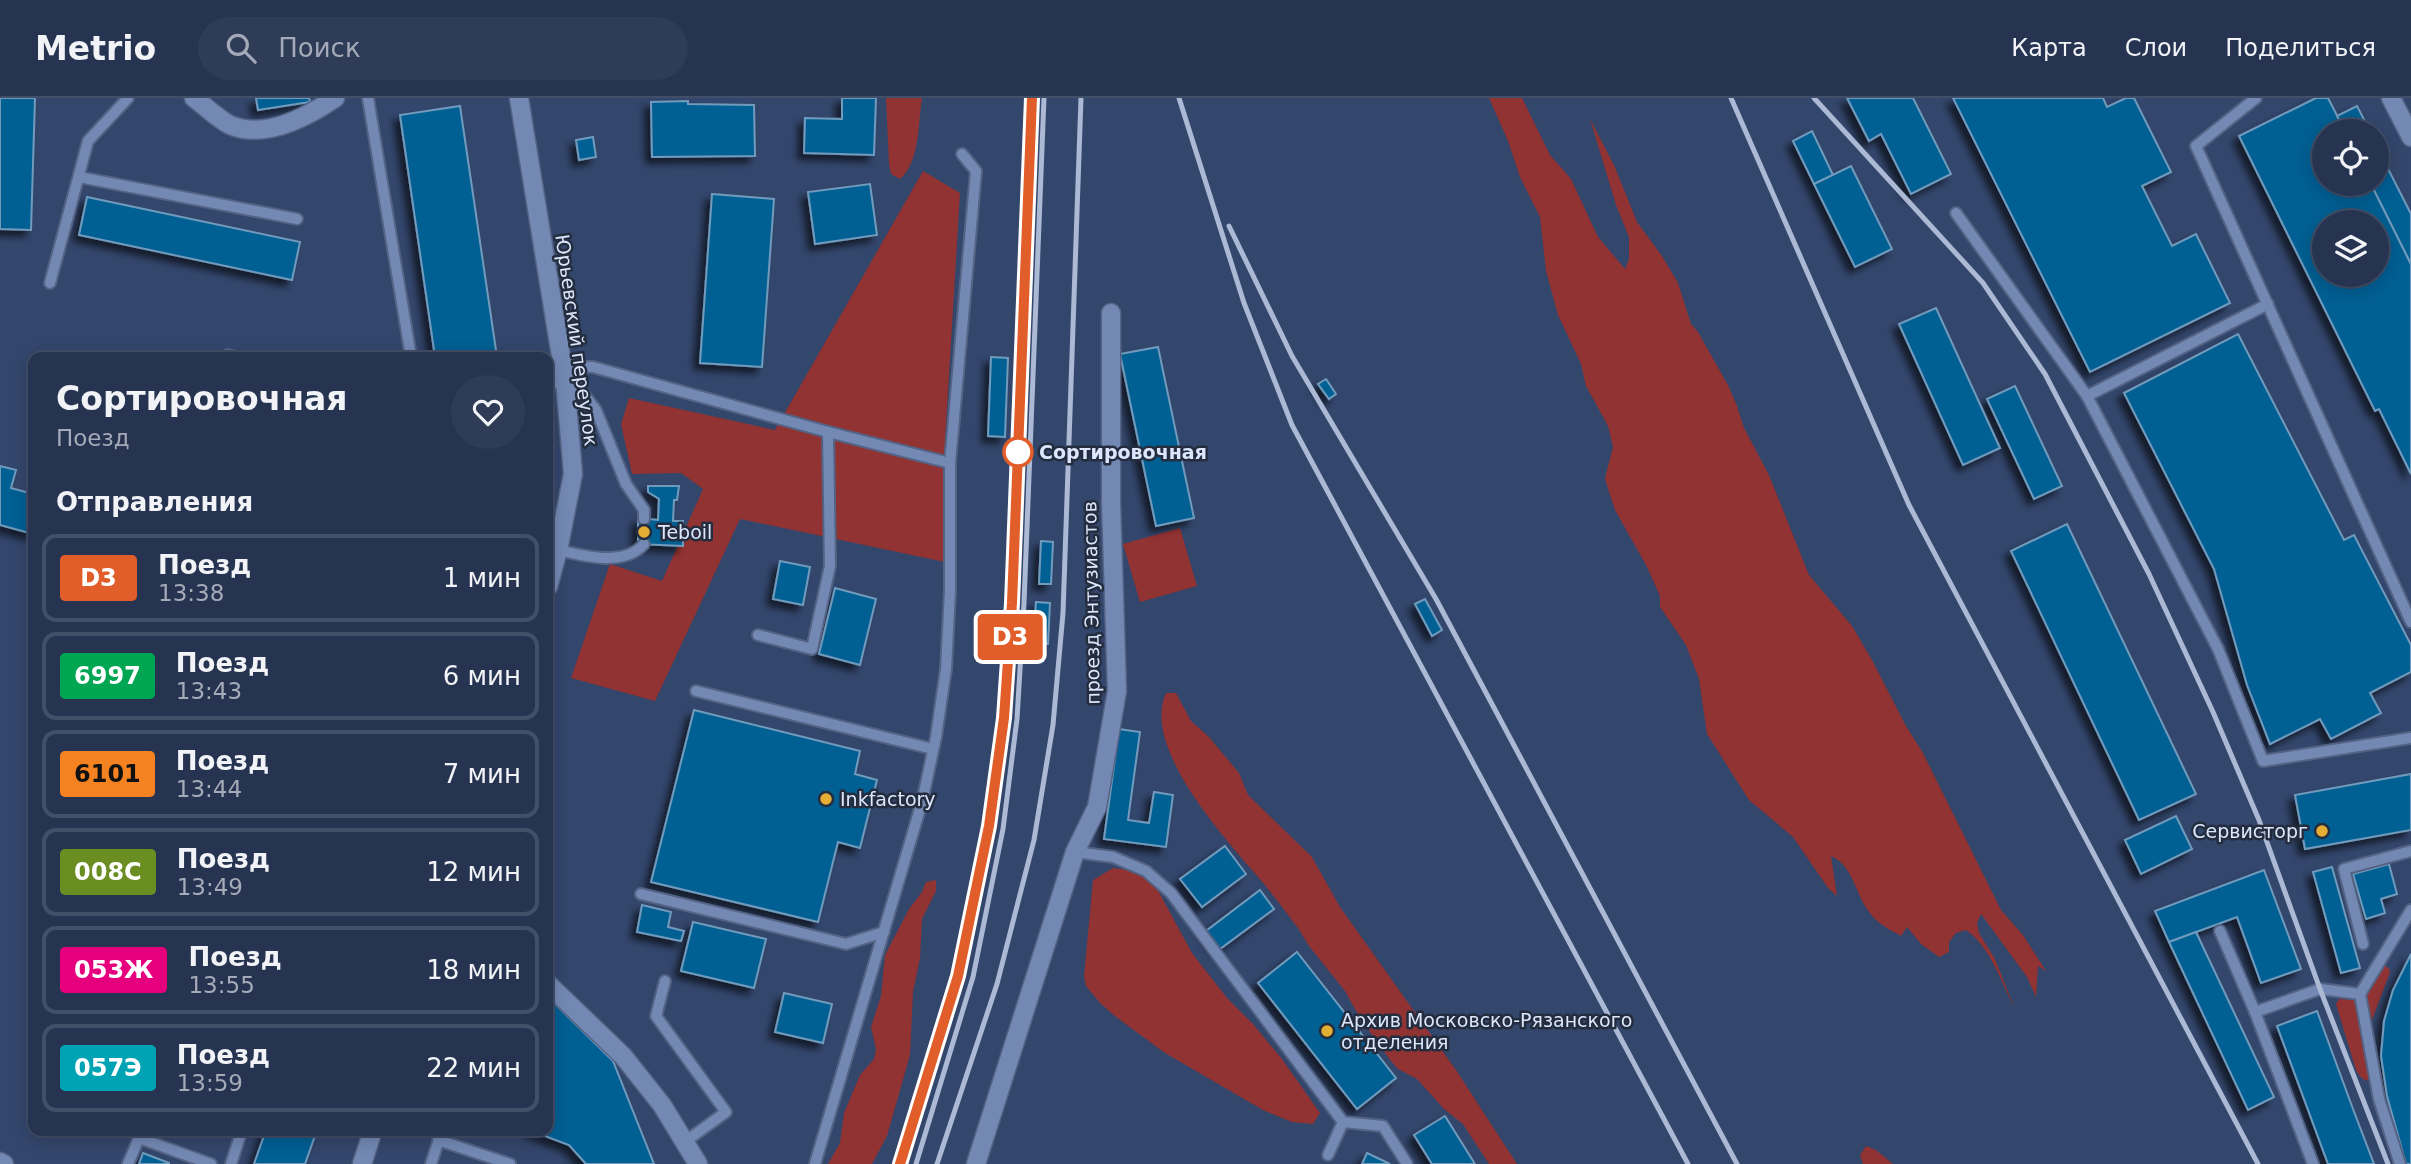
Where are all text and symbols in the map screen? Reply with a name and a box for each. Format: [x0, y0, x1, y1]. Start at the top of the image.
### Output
search box [198, 17, 688, 80]
text: Metrio [35, 29, 156, 68]
icon: search [222, 29, 260, 67]
text: Поиск [278, 33, 361, 63]
text: Карта [2011, 34, 2087, 62]
text: Слои [2125, 34, 2187, 62]
text: Поделиться [2225, 34, 2376, 62]
map controls [2312, 119, 2389, 287]
button: locate [2312, 119, 2389, 196]
button: layers [2312, 210, 2389, 287]
street label: Юрьевский переулок [551, 233, 603, 447]
button: heart [451, 375, 525, 449]
text: Сортировочная [56, 379, 348, 418]
text: Поезд [56, 425, 130, 451]
marker: Сортировочная [1003, 437, 1033, 467]
place label: Сортировочная [1039, 441, 1207, 463]
text: Отправления [56, 487, 253, 517]
street label: проезд Энтузиастов [1078, 501, 1104, 705]
place label: Teboil [657, 521, 712, 543]
marker: Teboil [636, 524, 652, 540]
text: Поезд [158, 550, 251, 580]
text: 1 мин [443, 563, 521, 593]
text: D3 [80, 564, 117, 592]
text: 13:38 [158, 580, 224, 606]
line badge: D3 [978, 614, 1042, 660]
text: D3 [992, 623, 1028, 651]
text: Поезд [176, 648, 269, 678]
text: 6 мин [443, 661, 521, 691]
text: 6997 [74, 662, 141, 690]
text: 13:43 [176, 678, 242, 704]
text: Поезд [176, 746, 269, 776]
text: 7 мин [443, 759, 521, 789]
text: 6101 [74, 760, 141, 788]
text: 13:44 [176, 776, 242, 802]
place label: Inkfactory [840, 788, 936, 810]
marker: Inkfactory [818, 791, 834, 807]
place label: Сервисторг [2192, 820, 2308, 842]
marker: Сервисторг [2314, 823, 2330, 839]
text: Поезд [177, 844, 270, 874]
text: 12 мин [426, 857, 521, 887]
text: 008С [74, 858, 142, 886]
text: 13:49 [177, 874, 243, 900]
text: Поезд [188, 942, 282, 972]
text: 18 мин [426, 955, 521, 985]
text: 053Ж [74, 956, 153, 984]
text: 13:55 [188, 972, 255, 998]
place label: Архив Московско-Рязанского отделения [1341, 1009, 1632, 1053]
marker: Архив Московско-Рязанского отделения [1319, 1023, 1335, 1039]
text: Поезд [177, 1040, 270, 1070]
text: 22 мин [426, 1053, 521, 1083]
text: 057Э [74, 1054, 142, 1082]
text: 13:59 [177, 1070, 243, 1096]

